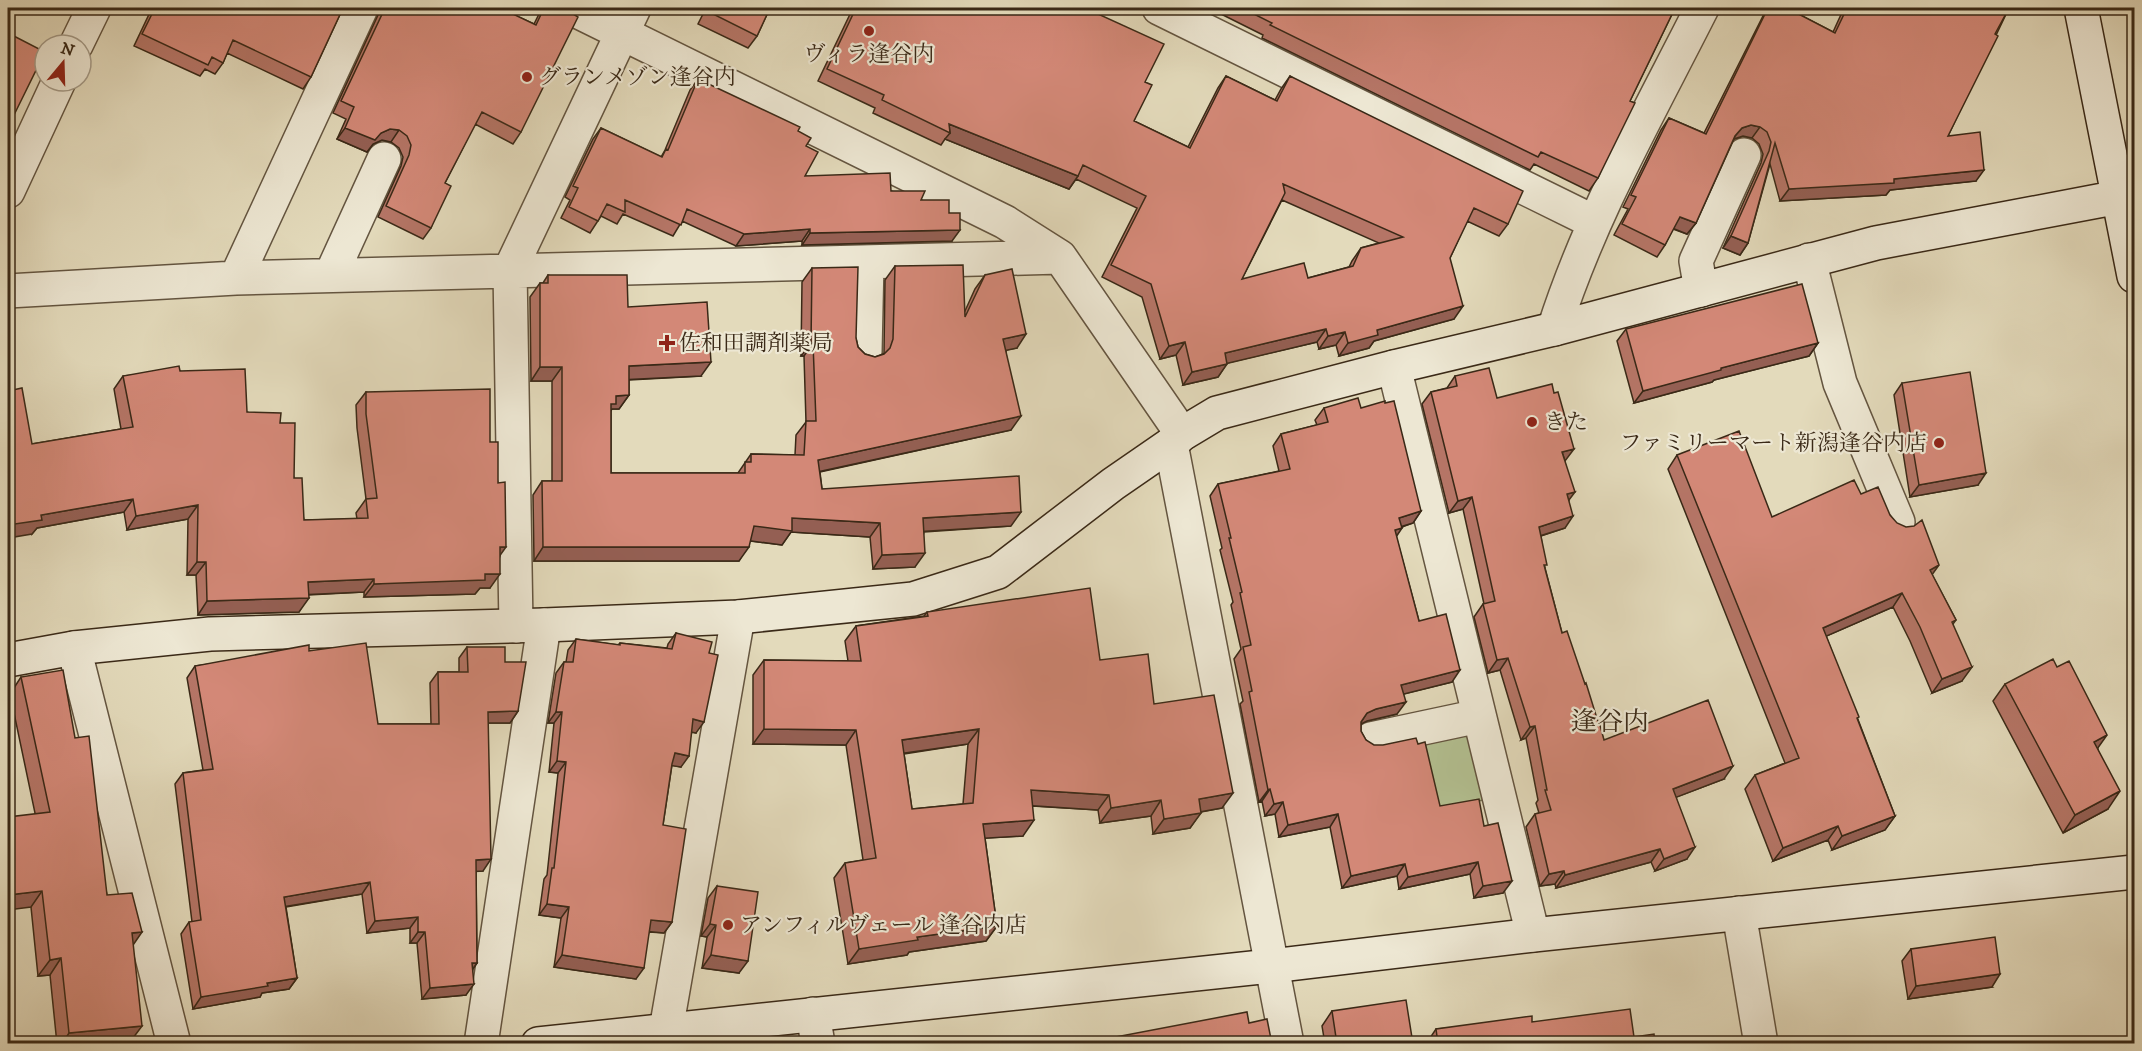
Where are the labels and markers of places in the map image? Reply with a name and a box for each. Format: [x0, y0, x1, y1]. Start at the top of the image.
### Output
marker: ヴィラ逢谷内 [862, 24, 876, 38]
place label: ヴィラ逢谷内 [804, 41, 934, 68]
place label: グランメゾン逢谷内 [539, 64, 736, 91]
marker: グランメゾン逢谷内 [520, 70, 534, 84]
place label: 佐和田調剤薬局 [679, 330, 833, 357]
marker: 佐和田調剤薬局 [660, 336, 674, 350]
place label: きた [1544, 409, 1588, 436]
marker: きた [1525, 415, 1539, 429]
place label: ファミリーマート新潟逢谷内店 [1619, 430, 1927, 457]
marker: ファミリーマート新潟逢谷内店 [1932, 436, 1946, 450]
place label: アンフィルヴェール 逢谷内店 [740, 912, 1027, 939]
marker: アンフィルヴェール 逢谷内店 [721, 918, 735, 932]

